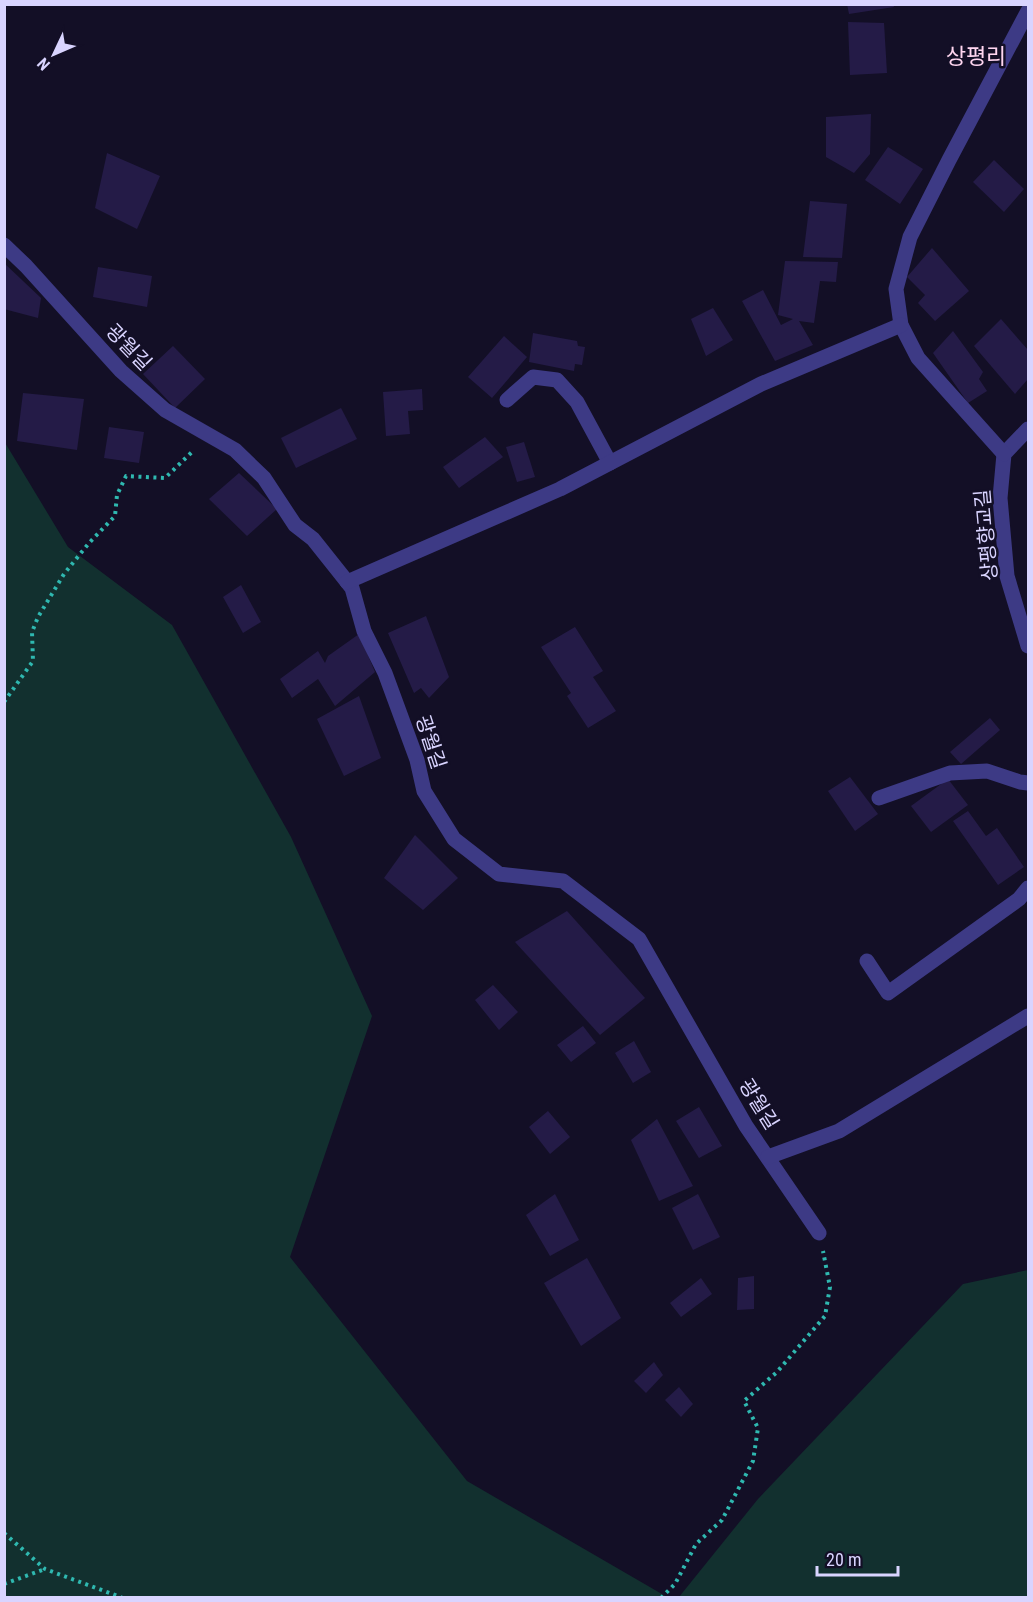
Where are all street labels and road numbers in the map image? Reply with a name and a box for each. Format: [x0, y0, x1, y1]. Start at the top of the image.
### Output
street label: 광월길 [101, 319, 157, 375]
street label: 상평향교길 [970, 488, 1002, 582]
street label: 광월길 [411, 712, 451, 772]
street label: 광월길 [734, 1074, 784, 1134]

